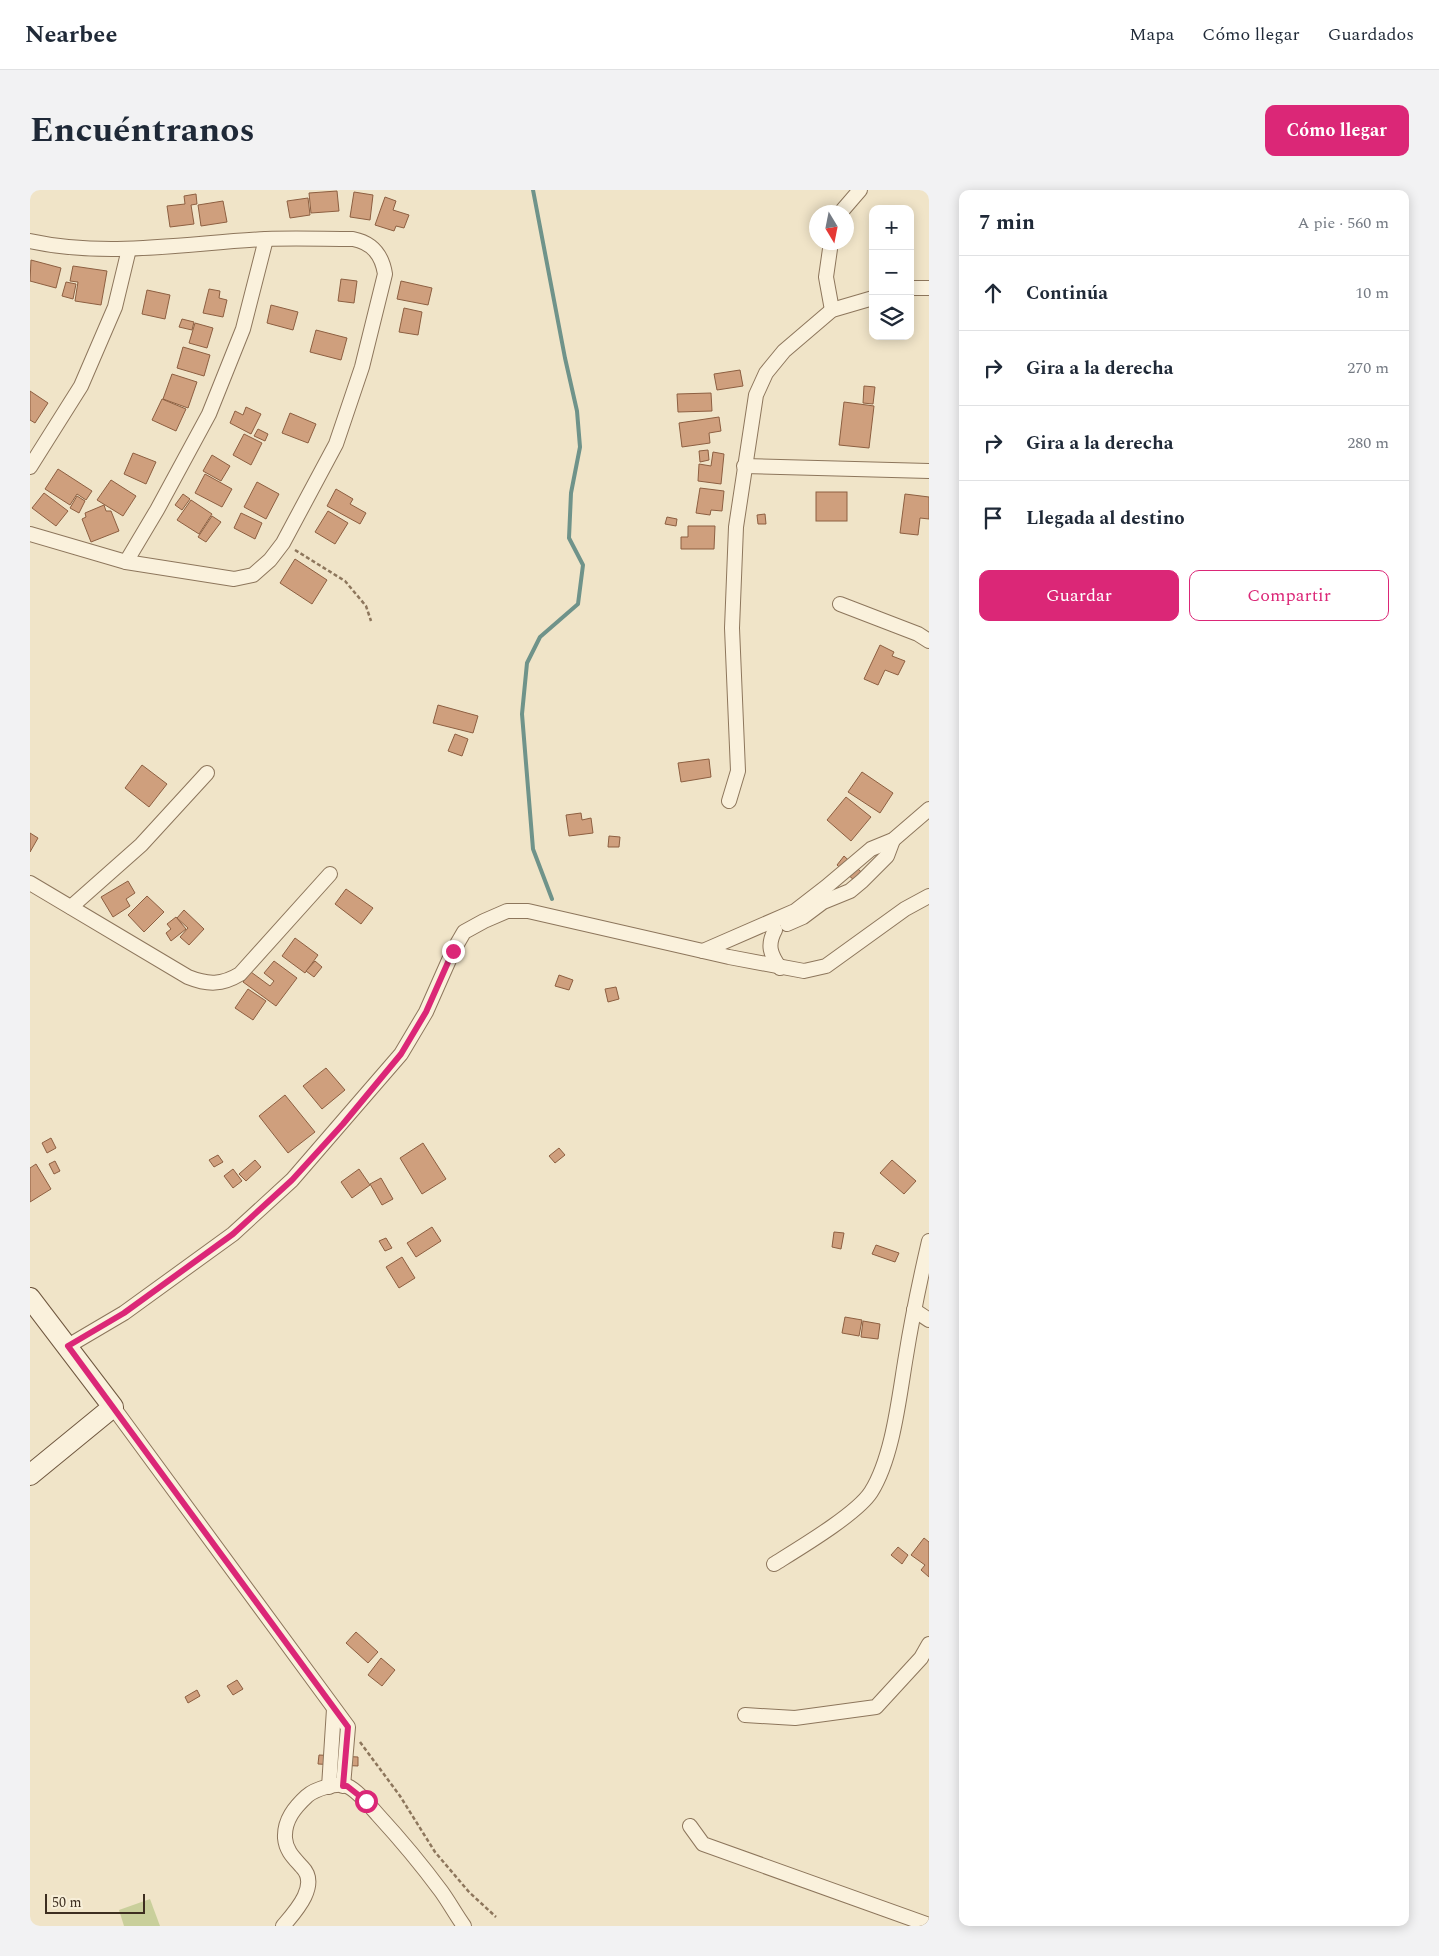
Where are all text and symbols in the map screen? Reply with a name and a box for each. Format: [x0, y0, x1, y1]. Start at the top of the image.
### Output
text: Nearbee [25, 17, 117, 53]
text: Mapa [1129, 21, 1174, 48]
text: Cómo llegar [1202, 21, 1300, 48]
text: Guardados [1328, 21, 1414, 48]
text: Encuéntranos [30, 104, 255, 157]
button: Cómo llegar [1265, 105, 1409, 156]
north arrow [809, 205, 854, 250]
map controls [869, 205, 914, 340]
button: + [869, 205, 914, 250]
text: 7 min [979, 207, 1035, 239]
text: A pie · 560 m [1297, 211, 1389, 235]
button: − [869, 250, 914, 295]
icon: ahead [979, 279, 1007, 307]
text: Continúa [1026, 279, 1108, 308]
text: 10 m [1355, 281, 1389, 305]
button: layers [869, 295, 914, 340]
icon: right [979, 354, 1007, 382]
text: Gira a la derecha [1026, 354, 1173, 383]
text: 270 m [1347, 356, 1389, 380]
icon: right [979, 429, 1007, 457]
text: Gira a la derecha [1026, 429, 1173, 458]
text: 280 m [1347, 431, 1389, 455]
icon: arrive [979, 504, 1007, 532]
text: Llegada al destino [1026, 504, 1185, 533]
button: Guardar [979, 570, 1179, 621]
button: Compartir [1189, 570, 1389, 621]
route end [442, 940, 465, 963]
route start [355, 1790, 378, 1813]
scale bar [45, 1891, 145, 1914]
text: 50 m [52, 1892, 82, 1913]

